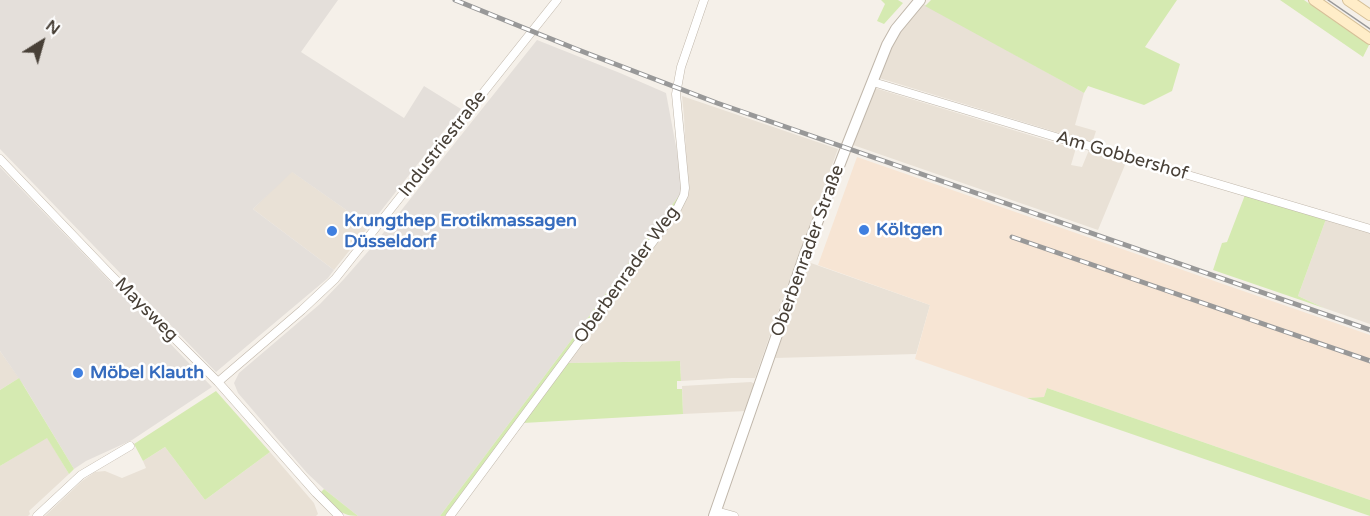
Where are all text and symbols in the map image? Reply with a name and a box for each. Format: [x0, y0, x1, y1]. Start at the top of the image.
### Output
north arrow [12, 12, 72, 72]
text: N [42, 16, 64, 39]
street label: Industriestraße [395, 87, 491, 201]
street label: Am Gobbershof [1054, 127, 1190, 185]
street label: Oberbenrader Straße [767, 162, 849, 340]
street label: Oberbenrader Weg [570, 202, 684, 348]
place label: Krungthep Erotikmassagen Düsseldorf [344, 210, 577, 252]
place label: Költgen [876, 219, 943, 241]
marker: Költgen [857, 223, 871, 237]
marker: Krungthep Erotikmassagen Düsseldorf [325, 224, 339, 238]
street label: Maysweg [110, 274, 182, 346]
place label: Möbel Klauth [90, 362, 204, 384]
marker: Möbel Klauth [71, 366, 85, 380]

